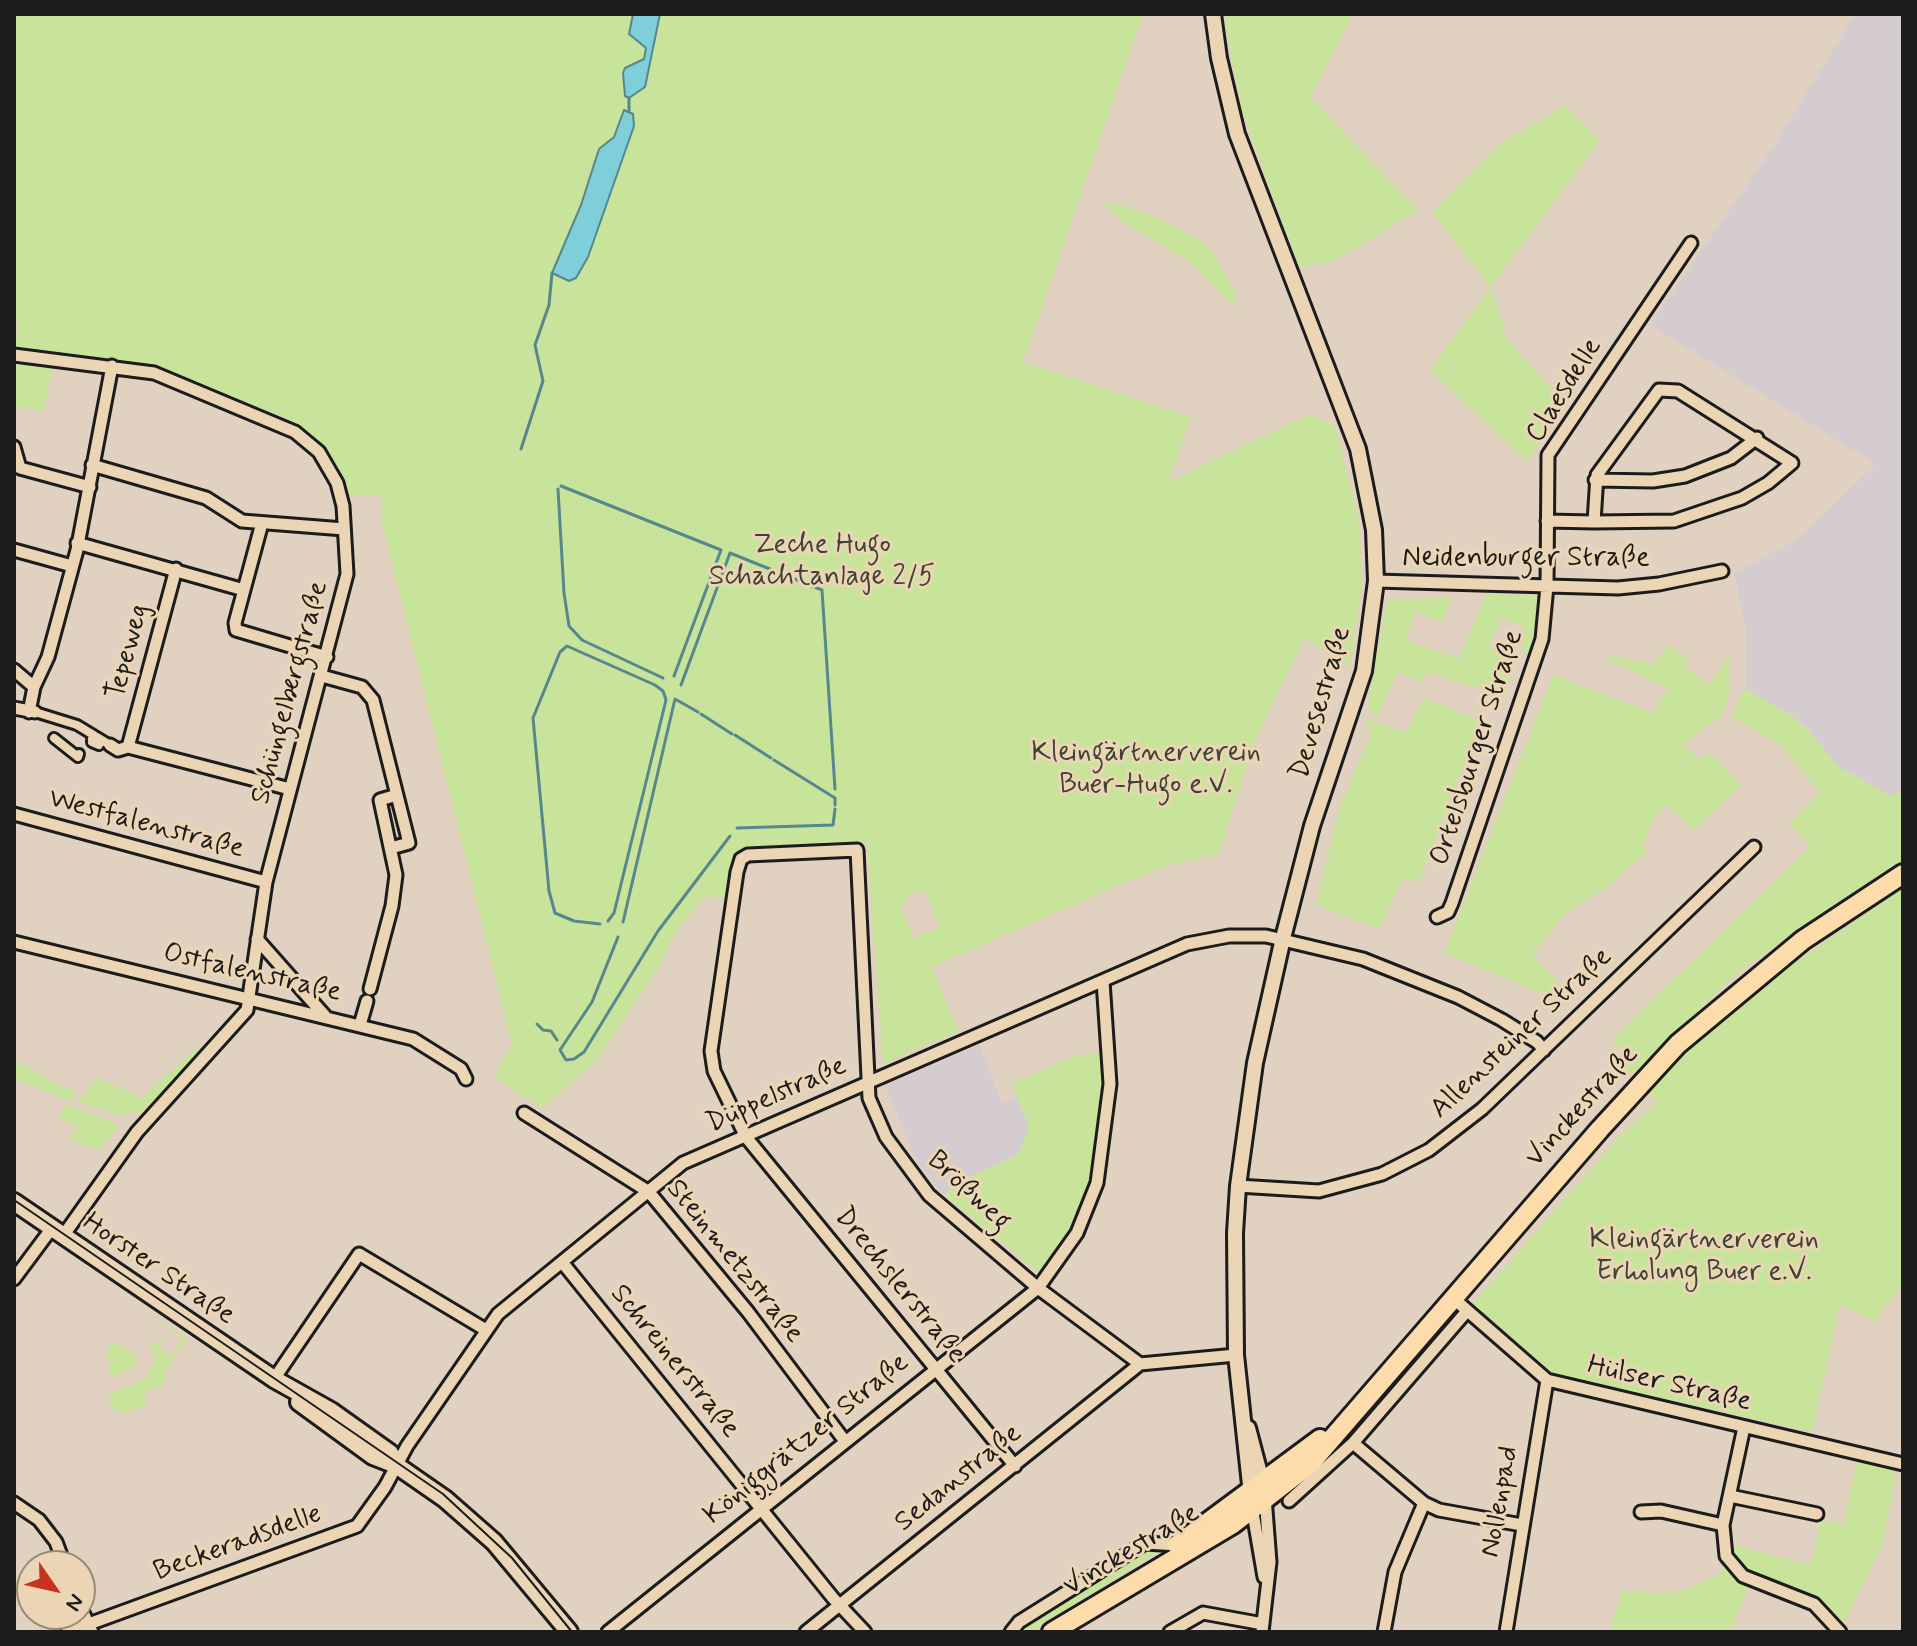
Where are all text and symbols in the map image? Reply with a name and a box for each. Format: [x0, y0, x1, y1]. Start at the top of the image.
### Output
street label: Claesdelle [1520, 332, 1610, 450]
park label: Zeche Hugo Schachtanlage 2/5 [709, 529, 935, 595]
street label: Neidenburger Straße [1402, 542, 1650, 576]
street label: Schüngelbergstraße [245, 578, 337, 808]
street label: Tepeweg [100, 601, 158, 703]
street label: Devesestraße [1284, 623, 1360, 783]
street label: Ortelsburger Straße [1424, 626, 1532, 870]
park label: Kleingärtnerverein Buer-Hugo e.V. [1031, 737, 1261, 803]
street label: Westfalenstraße [45, 783, 247, 867]
street label: Ostfalenstraße [160, 937, 344, 1011]
street label: Allensteiner Straße [1424, 941, 1620, 1127]
street label: Vinckestraße [1519, 1039, 1647, 1175]
street label: Düppelstraße [702, 1050, 852, 1142]
street label: Brößweg [919, 1145, 1017, 1239]
street label: Steinmetzstraße [658, 1174, 810, 1350]
street label: Drechslerstraße [826, 1201, 972, 1371]
street label: Horster Straße [75, 1207, 241, 1333]
park label: Kleingärtnerverein Erholung Buer e.V. [1589, 1224, 1819, 1290]
street label: Schreinerstraße [602, 1278, 746, 1446]
street label: Königgrätzer Straße [698, 1347, 916, 1533]
street label: Hülser Straße [1584, 1350, 1754, 1420]
street label: Sedanstraße [889, 1418, 1029, 1540]
street label: Nollenpad [1475, 1444, 1527, 1560]
street label: Vinckestraße [1058, 1497, 1206, 1605]
street label: Beckeradsdelle [149, 1498, 327, 1590]
north arrow [16, 1550, 96, 1630]
text: N [59, 1588, 90, 1616]

